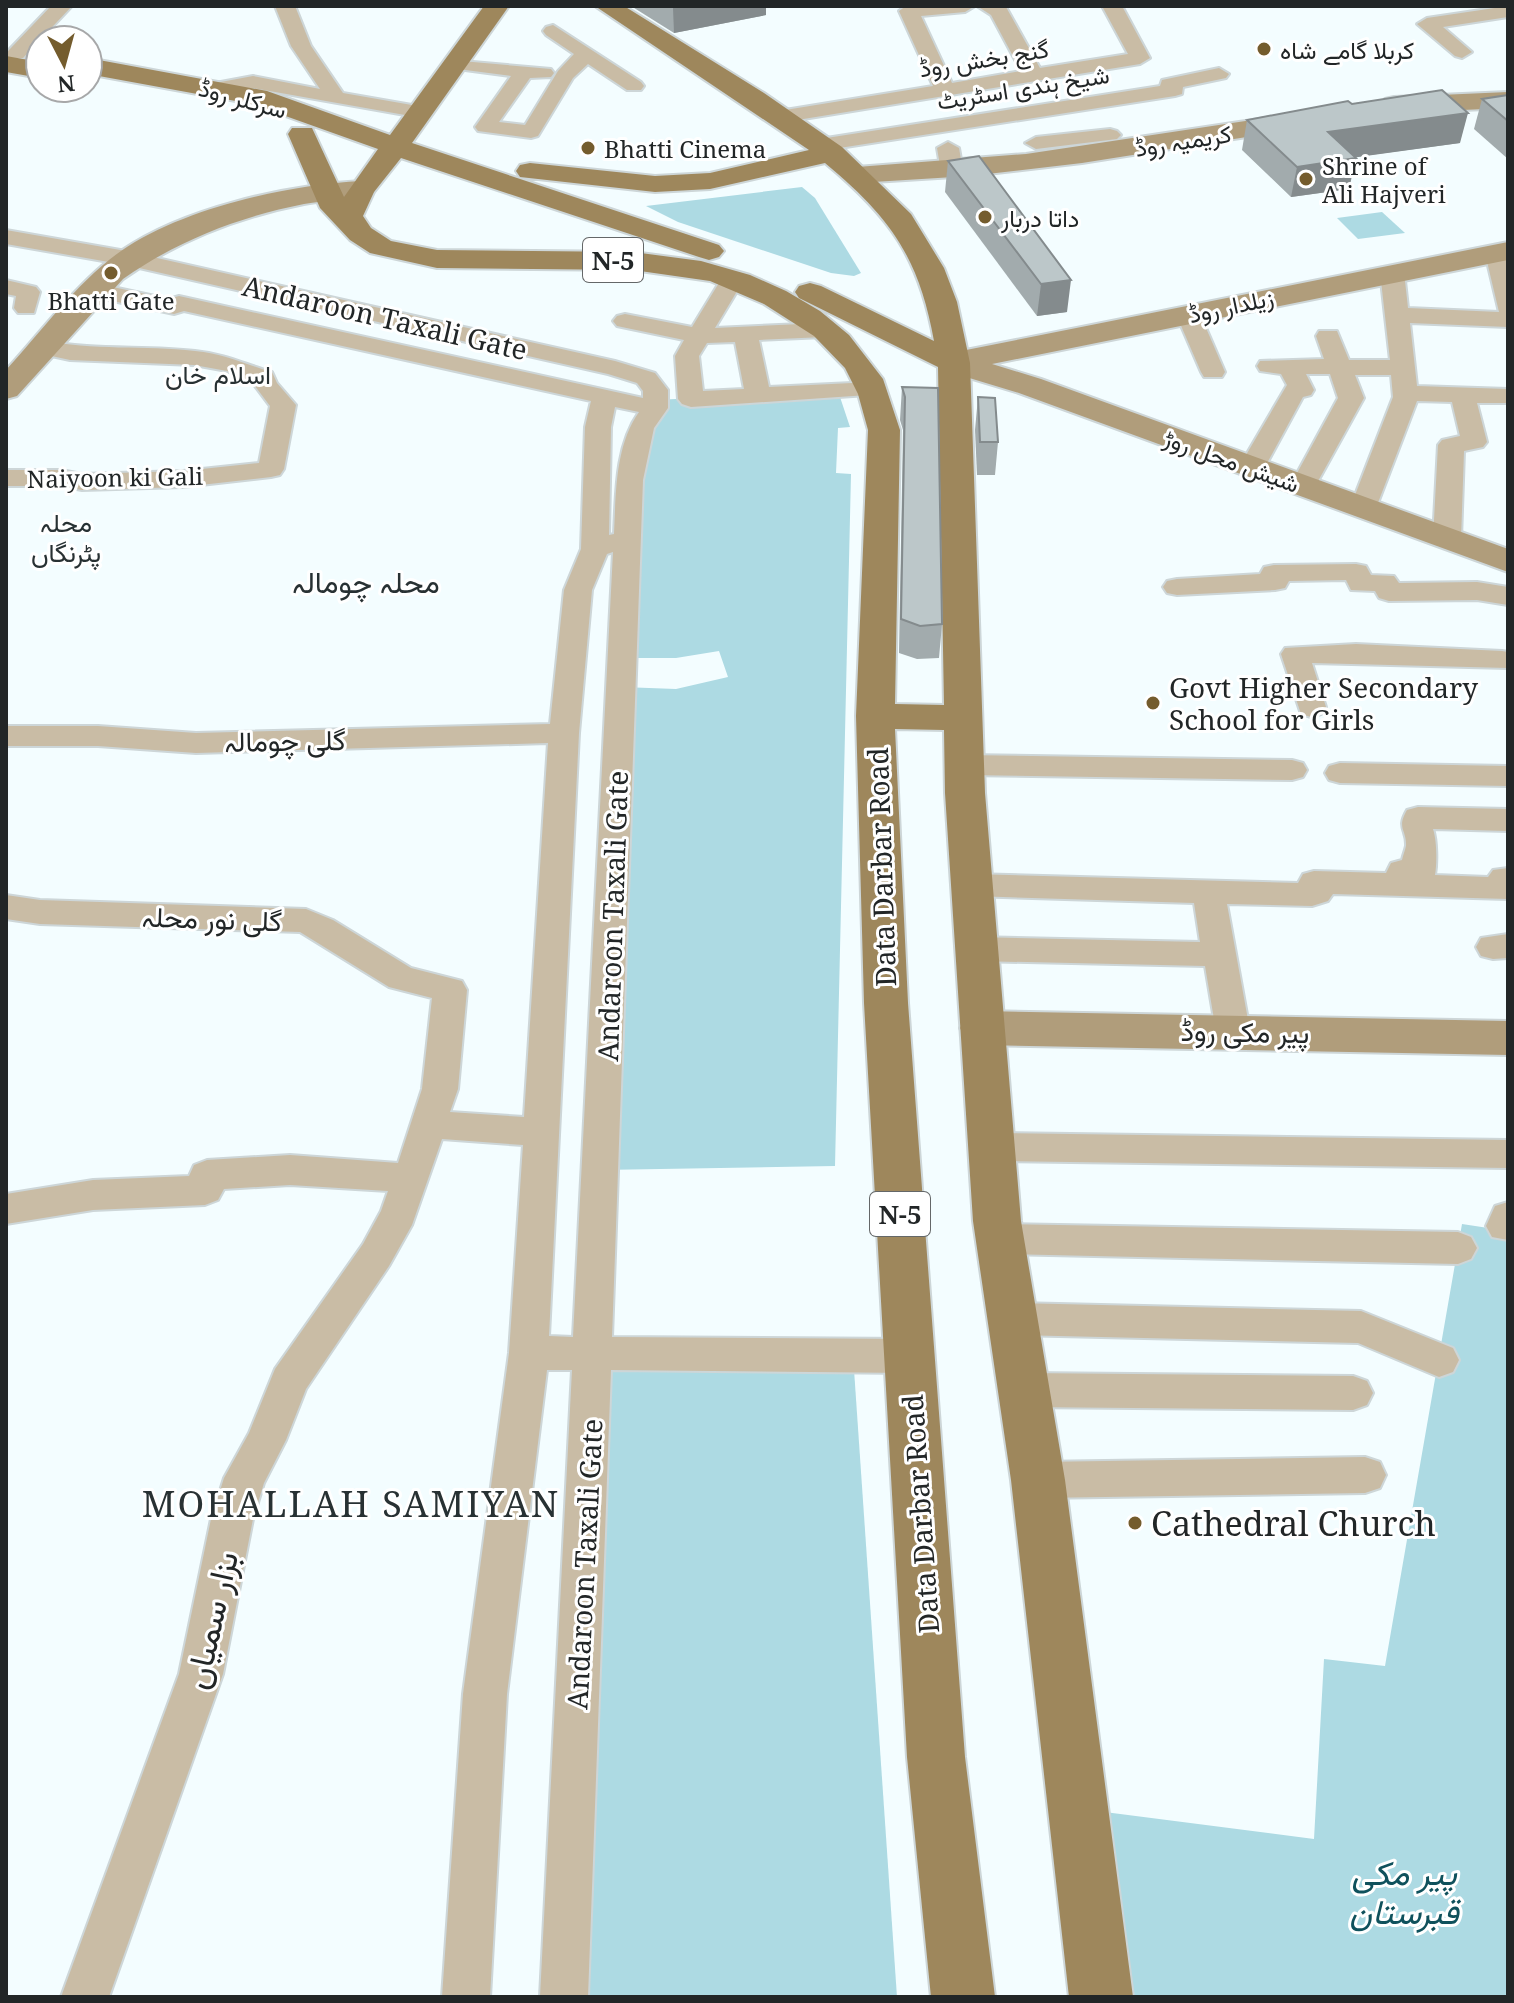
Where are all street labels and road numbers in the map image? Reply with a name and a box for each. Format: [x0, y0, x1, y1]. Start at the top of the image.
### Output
street label: گنج بخش روڈ [917, 31, 1052, 87]
street label: شیخ ہندی اسٹریٹ [934, 57, 1112, 119]
street label: سرکلر روڈ [195, 70, 291, 126]
street label: کریمیہ روڈ [1132, 116, 1234, 164]
road number: N-5 [583, 238, 643, 282]
street label: Andaroon Taxali Gate [239, 266, 531, 368]
street label: زیلدار روڈ [1185, 280, 1277, 330]
street label: شیش محل روڑ [1159, 420, 1304, 500]
street label: Naiyoon ki Gali [27, 459, 204, 495]
street label: گلی چومالہ [224, 720, 346, 761]
street label: Data Darbar Road [858, 747, 904, 987]
street label: Andaroon Taxali Gate [588, 770, 636, 1062]
street label: گلی نور محلہ [141, 897, 283, 939]
street label: پیر مکی روڈ [1180, 1011, 1310, 1052]
road number: N-5 [870, 1192, 930, 1236]
street label: Data Darbar Road [893, 1393, 947, 1635]
street label: Andaroon Taxali Gate [557, 1418, 611, 1710]
street label: بزار سمیاں [172, 1547, 248, 1693]

